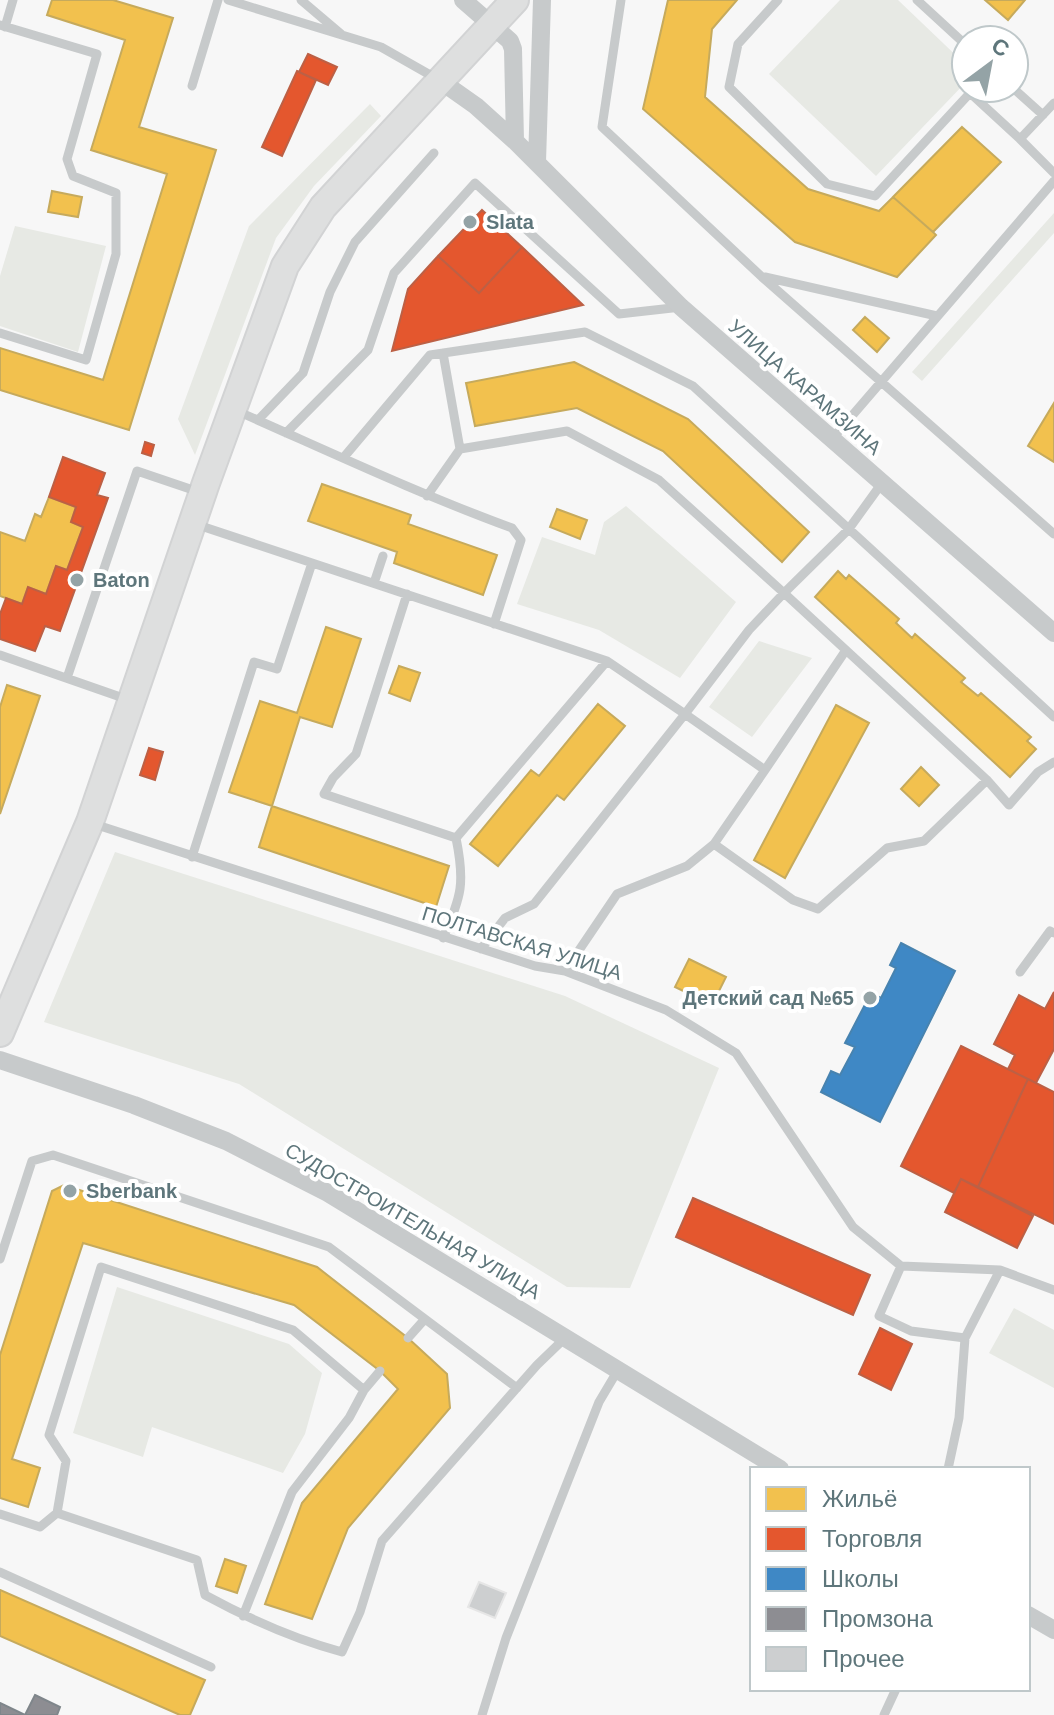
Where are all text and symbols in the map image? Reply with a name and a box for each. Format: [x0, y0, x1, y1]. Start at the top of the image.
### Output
north arrow [950, 24, 1030, 104]
text: С [987, 33, 1014, 62]
place label: Slata [486, 211, 535, 233]
marker: Slata [461, 213, 479, 231]
street label: УЛИЦА КАРАМЗИНА [724, 315, 886, 460]
place label: Baton [93, 569, 150, 591]
marker: Baton [68, 571, 86, 589]
street label: ПОЛТАВСКАЯ УЛИЦА [420, 902, 625, 984]
place label: Детский сад №65 [683, 987, 854, 1009]
marker: Детский сад №65 [861, 989, 879, 1007]
street label: СУДОСТРОИТЕЛЬНАЯ УЛИЦА [282, 1139, 545, 1304]
place label: Sberbank [86, 1180, 178, 1202]
marker: Sberbank [61, 1182, 79, 1200]
legend [750, 1467, 1030, 1691]
text: Жильё [822, 1485, 897, 1512]
text: Торговля [822, 1525, 922, 1552]
text: Школы [822, 1565, 899, 1592]
text: Промзона [822, 1605, 934, 1632]
text: Прочее [822, 1645, 905, 1672]

